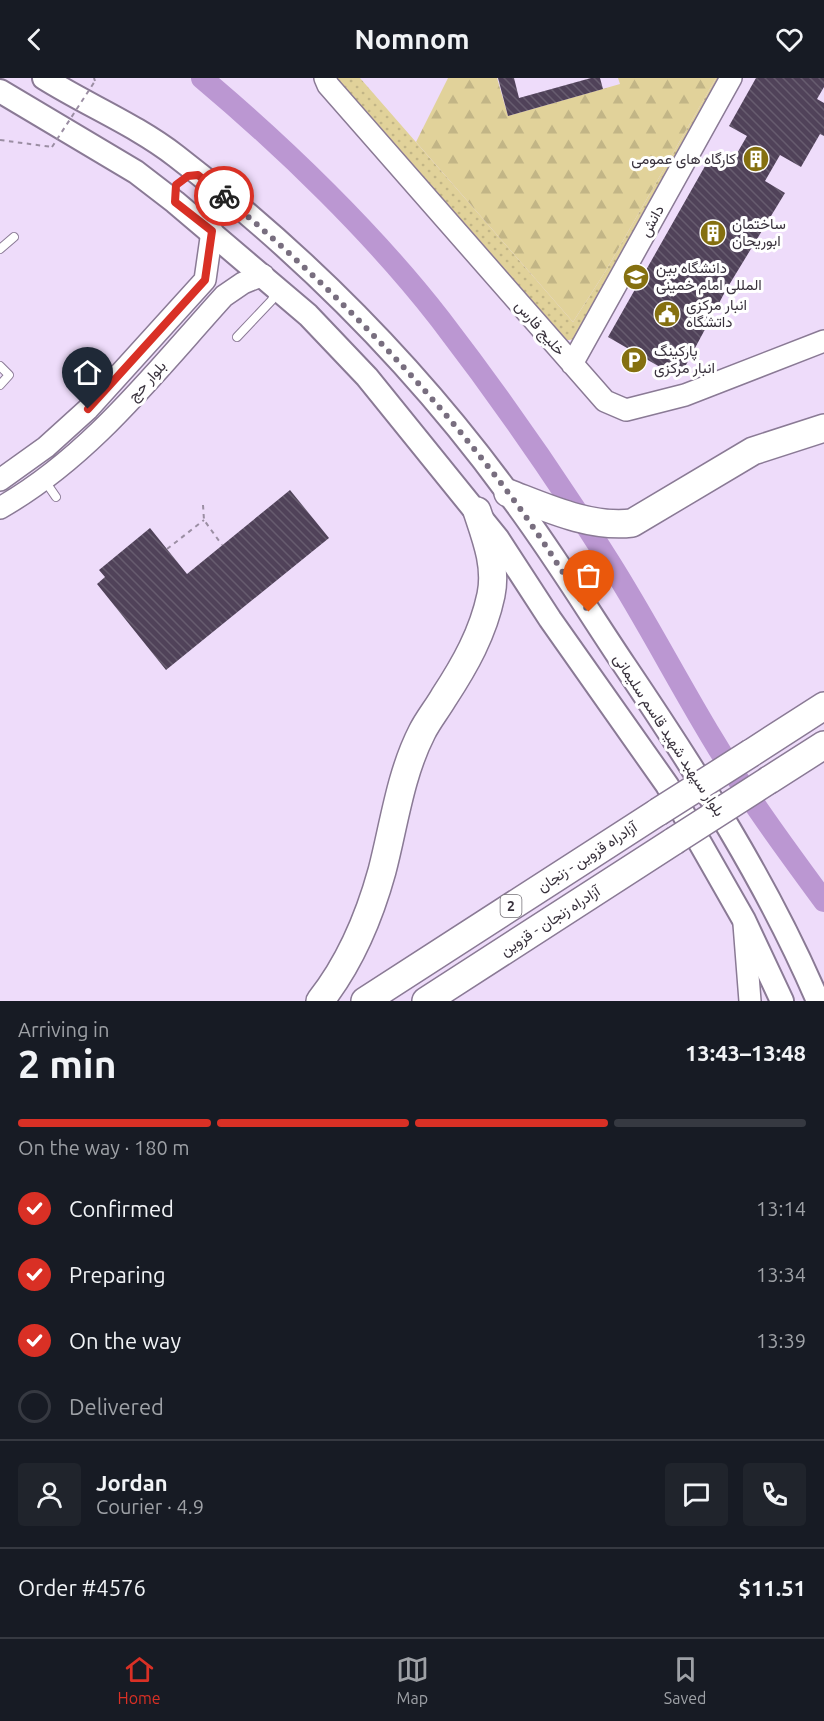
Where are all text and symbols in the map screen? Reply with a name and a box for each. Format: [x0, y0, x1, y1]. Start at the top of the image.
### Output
icon: back [18, 23, 51, 56]
icon: heart [773, 23, 806, 56]
text: Nomnom [355, 24, 470, 54]
building icon: کارگاه های عمومی [741, 144, 771, 174]
place label: کارگاه های عمومی [631, 150, 736, 169]
courier [194, 166, 254, 226]
icon: bike [208, 180, 241, 213]
street label: دانش [636, 202, 669, 240]
place label: ساختمان ابوریحان [732, 215, 786, 250]
building icon: ساختمان ابوریحان [698, 218, 728, 248]
place label: دانشگاه بین المللی امام خمینی [656, 259, 762, 295]
school or university icon: دانشگاه بین المللی امام خمینی [621, 262, 651, 292]
place label: انبار مرکزی داتشگاه [686, 296, 747, 330]
street label: خلیج فارس [510, 297, 569, 361]
public building icon: انبار مرکزی داتشگاه [652, 299, 682, 329]
place label: پارکینگ انبار مرکزی [654, 342, 715, 378]
parking icon: پارکینگ انبار مرکزی [619, 345, 649, 375]
pin [62, 347, 113, 409]
icon: home [71, 356, 104, 389]
street label: بلوار حج [124, 357, 171, 406]
pin [563, 550, 614, 612]
icon: bag [572, 559, 605, 592]
street label: بلوار سپهبد شهید قاسم سلیمانی [609, 650, 728, 820]
street label: آزادراه قزوین - زنجان [534, 817, 642, 897]
street label: آزادراه زنجان - قزوین [497, 881, 605, 961]
road number: 2 [500, 895, 522, 917]
text: Arriving in [18, 1018, 109, 1041]
text: 13:43–13:48 [685, 1040, 806, 1065]
text: 2 min [18, 1042, 117, 1085]
text: On the way · 180 m [18, 1136, 190, 1159]
icon: check [18, 1192, 51, 1225]
text: Confirmed [69, 1196, 174, 1221]
text: 13:14 [756, 1197, 806, 1220]
icon: check [18, 1258, 51, 1291]
text: Preparing [69, 1262, 166, 1287]
text: 13:34 [756, 1263, 806, 1286]
icon: check [18, 1324, 51, 1357]
text: On the way [69, 1328, 181, 1353]
text: 13:39 [756, 1329, 806, 1352]
text: Delivered [69, 1394, 164, 1419]
button: person [18, 1463, 81, 1526]
button: chat [665, 1463, 728, 1526]
button: phone [743, 1463, 806, 1526]
text: Jordan [96, 1470, 168, 1495]
text: Courier · 4.9 [96, 1495, 204, 1518]
text: Order #4576 [18, 1575, 146, 1600]
text: $11.51 [739, 1575, 806, 1600]
tab: Home [118, 1653, 161, 1707]
tab: Map [396, 1653, 429, 1707]
tab: Saved [664, 1653, 706, 1707]

